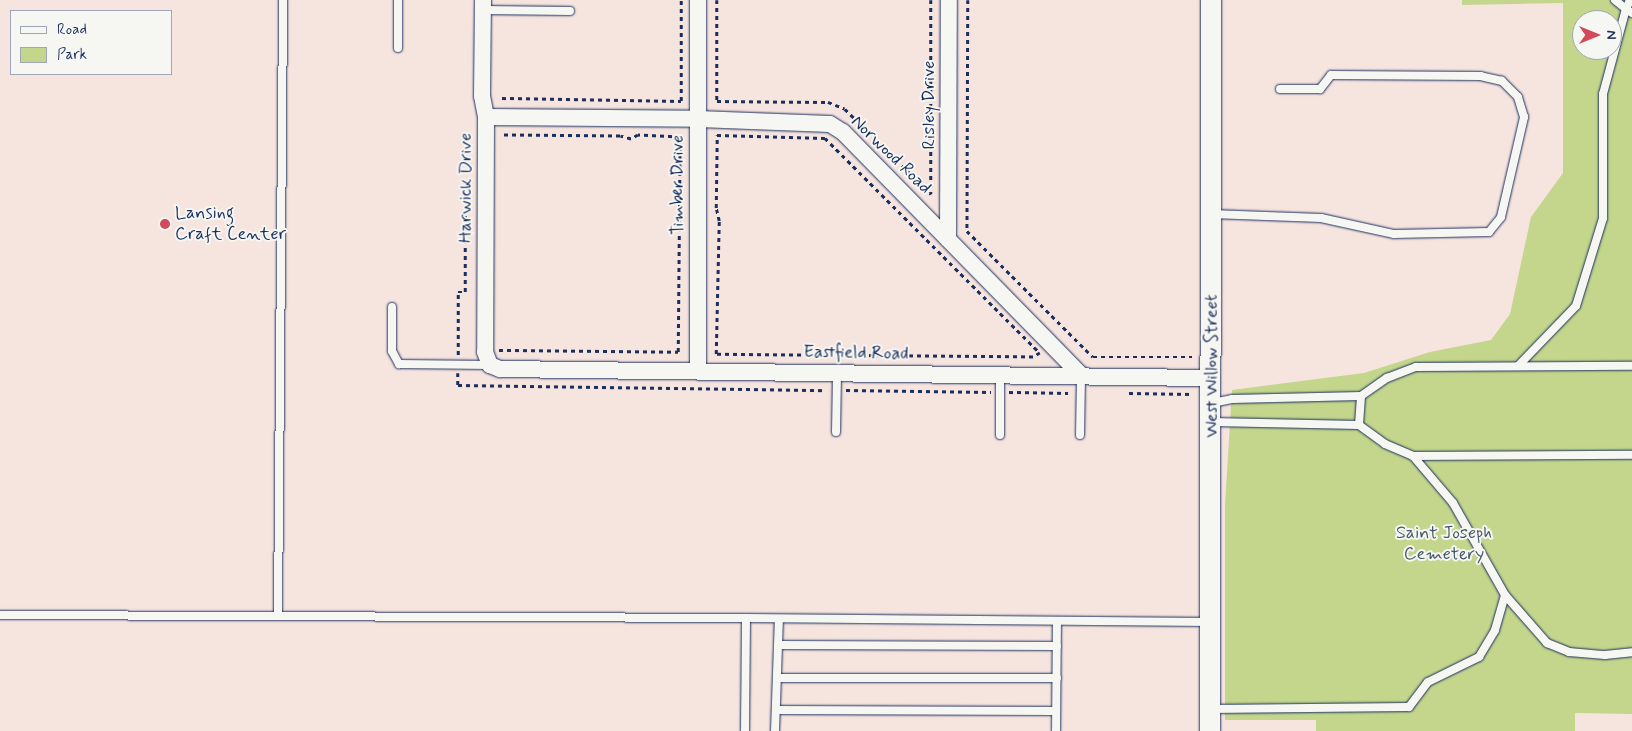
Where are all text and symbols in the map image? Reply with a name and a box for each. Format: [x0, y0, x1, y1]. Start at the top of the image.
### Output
legend [10, 10, 172, 75]
north arrow [1572, 10, 1622, 60]
text: Road [57, 20, 87, 40]
text: N [1602, 30, 1620, 40]
text: Park [57, 45, 87, 65]
street label: Risley Drive [918, 61, 940, 149]
street label: Norwood Road [846, 111, 936, 199]
street label: Harwick Drive [455, 134, 477, 242]
street label: Timber Drive [667, 136, 689, 234]
place label: Lansing Craft Center [175, 203, 283, 245]
marker: Lansing Craft Center [159, 218, 171, 230]
street label: West Willow Street [1201, 293, 1223, 439]
street label: Eastfield Road [804, 341, 908, 365]
park label: Saint Joseph Cemetery [1396, 523, 1492, 566]

